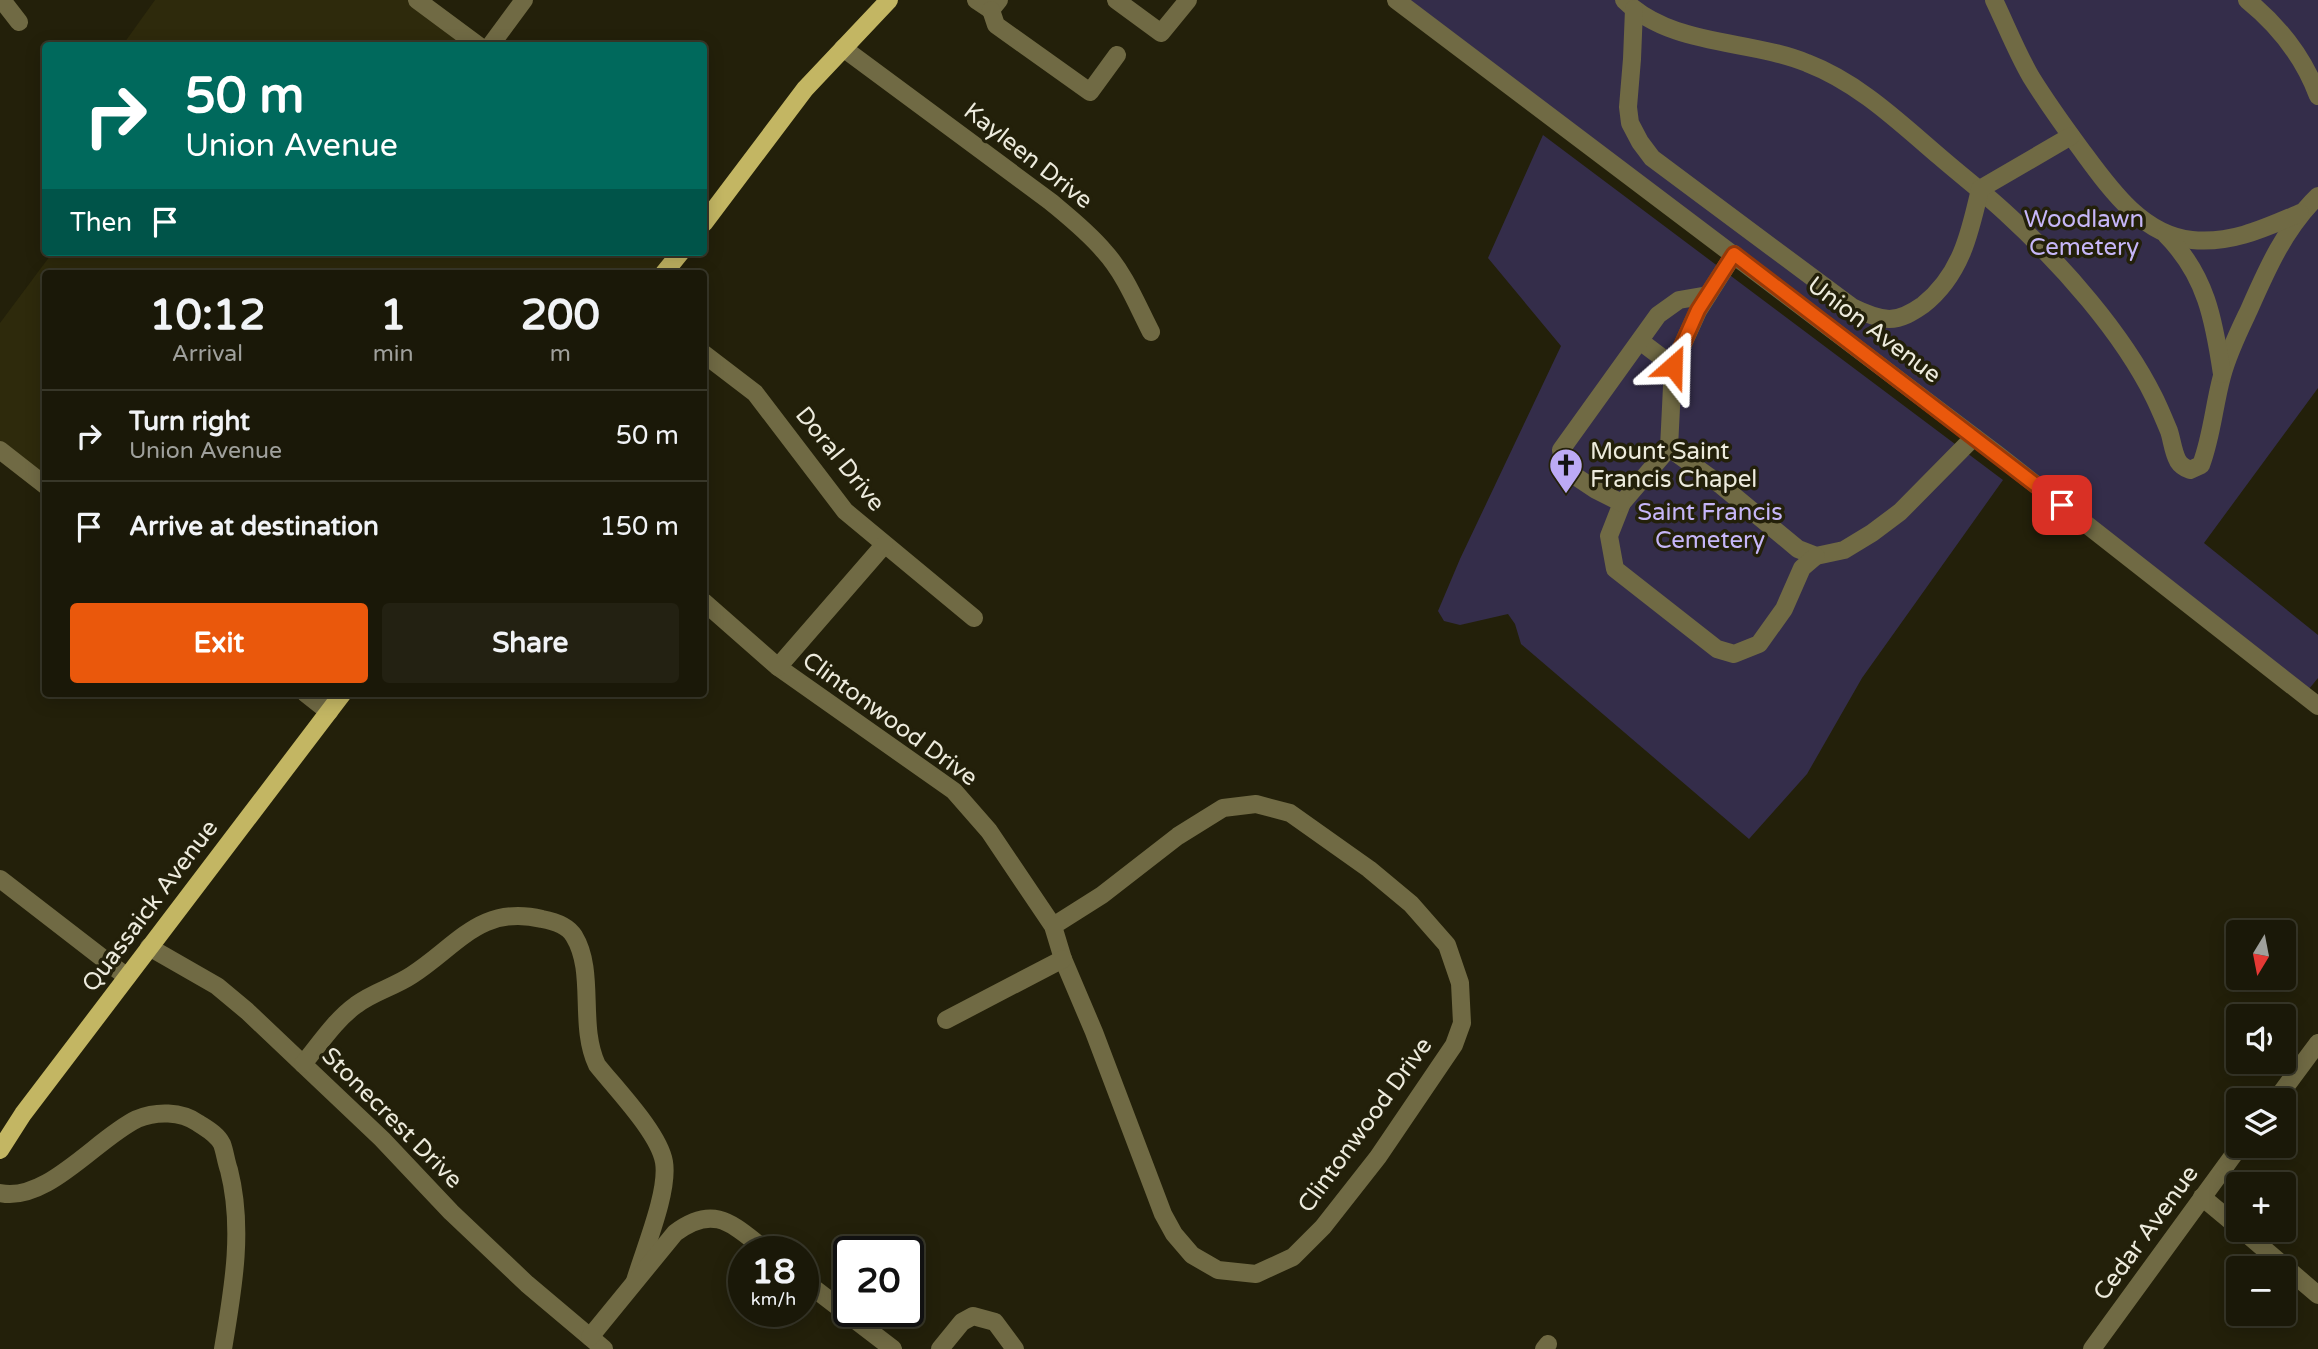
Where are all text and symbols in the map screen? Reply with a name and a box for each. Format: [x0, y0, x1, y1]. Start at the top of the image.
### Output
text: 50 m [185, 67, 304, 126]
icon: right [70, 70, 161, 161]
street label: Kayleen Drive [958, 97, 1098, 215]
text: Union Avenue [185, 127, 398, 165]
icon: arrive [146, 203, 184, 241]
park label: Woodlawn Cemetery [2024, 205, 2144, 262]
text: Then [70, 207, 132, 238]
street label: Union Avenue [1802, 270, 1946, 390]
text: 10:12 [149, 290, 266, 341]
text: 1 [380, 290, 406, 341]
text: 200 [521, 290, 600, 341]
position arrow [1636, 329, 1710, 403]
text: Arrival [172, 340, 243, 368]
text: min [373, 340, 414, 368]
text: m [550, 340, 571, 368]
street label: Doral Drive [789, 401, 891, 517]
text: Turn right [129, 406, 250, 437]
icon: right [70, 417, 108, 455]
text: 50 m [616, 420, 679, 451]
text: Union Avenue [129, 437, 282, 465]
place label: Mount Saint Francis Chapel [1590, 437, 1757, 494]
church icon: Mount Saint Francis Chapel [1547, 446, 1585, 495]
pin [2032, 475, 2092, 535]
icon: arrive [2043, 486, 2081, 524]
park label: Saint Francis Cemetery [1637, 498, 1783, 555]
icon: arrive [70, 508, 108, 546]
text: Arrive at destination [129, 511, 379, 542]
text: 150 m [599, 511, 679, 542]
button: Exit [70, 603, 368, 683]
button: Share [382, 603, 679, 683]
street label: Clintonwood Drive [797, 646, 983, 792]
street label: Quassaick Avenue [76, 814, 224, 998]
north arrow [2226, 920, 2296, 990]
map controls [2226, 920, 2296, 1326]
button: sound [2226, 1004, 2296, 1074]
street label: Clintonwood Drive [1292, 1032, 1438, 1218]
street label: Stonecrest Drive [316, 1042, 468, 1194]
button: layers [2226, 1088, 2296, 1158]
street label: Cedar Avenue [2087, 1160, 2205, 1306]
button: + [2226, 1172, 2296, 1242]
speed limit sign: 20 [833, 1236, 924, 1327]
text: 18 [752, 1251, 795, 1293]
button: − [2226, 1256, 2296, 1326]
text: km/h [751, 1288, 796, 1310]

